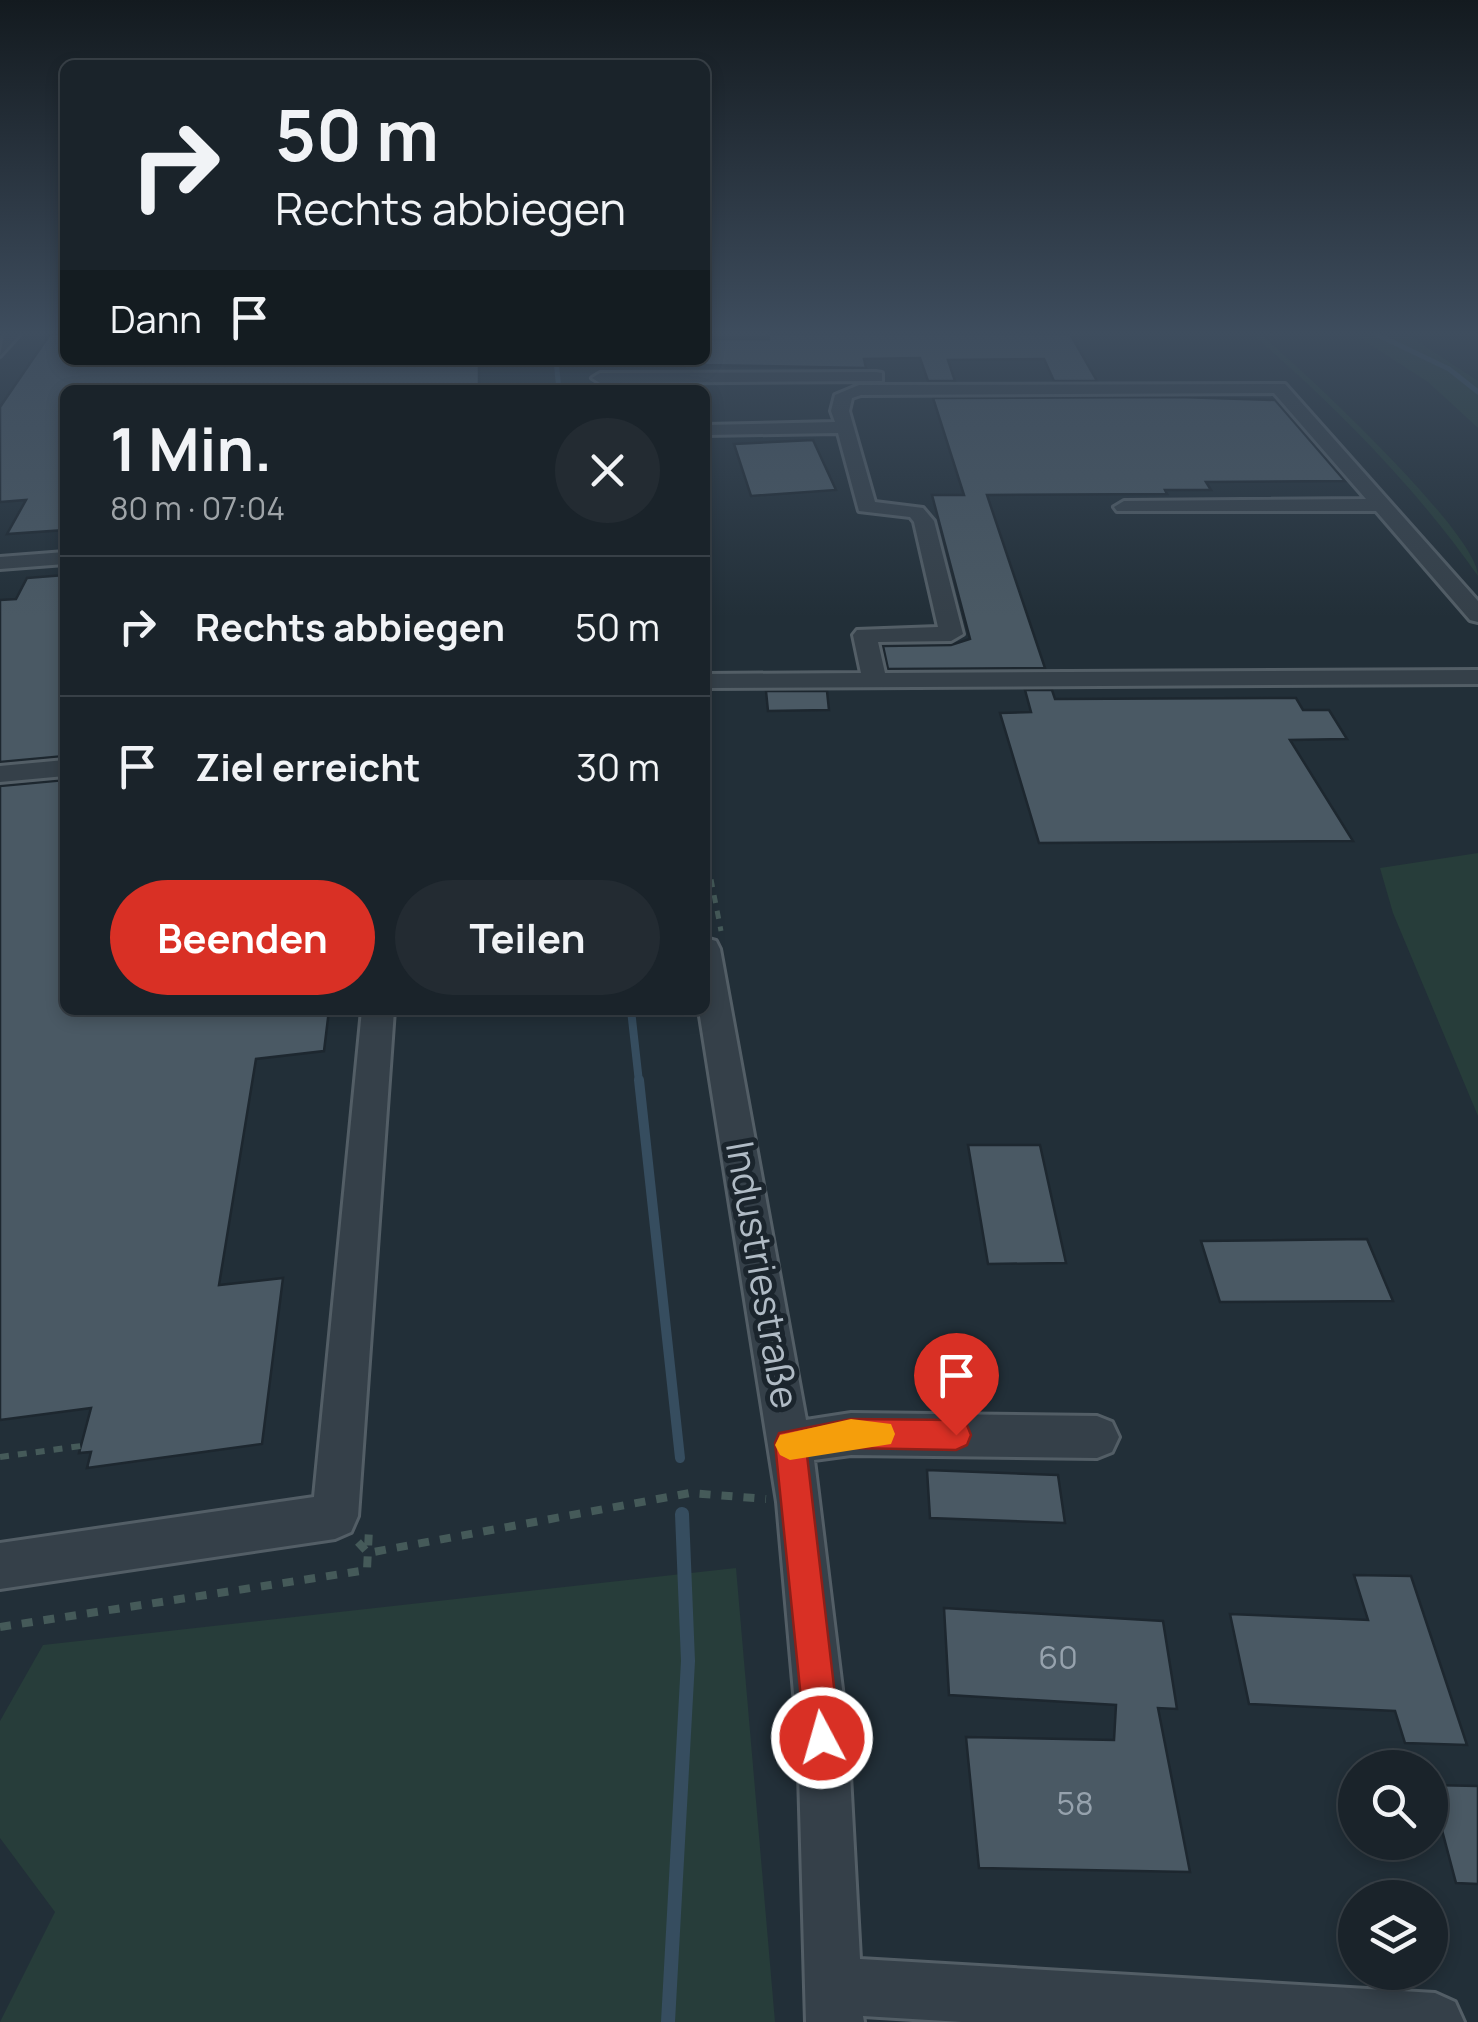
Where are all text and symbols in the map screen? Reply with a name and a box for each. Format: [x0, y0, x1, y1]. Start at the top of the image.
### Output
text: 50 m [275, 86, 439, 182]
icon: right [110, 100, 240, 230]
text: Rechts abbiegen [275, 177, 626, 239]
icon: arrive [222, 290, 277, 345]
text: Dann [110, 292, 202, 344]
text: 1 Min. [110, 407, 272, 489]
button: close [555, 418, 660, 523]
text: 80 m · 07:04 [110, 486, 285, 530]
icon: right [110, 599, 165, 654]
text: Rechts abbiegen [195, 600, 505, 652]
text: 50 m [575, 600, 660, 652]
icon: arrive [110, 739, 165, 794]
text: Ziel erreicht [195, 740, 420, 792]
text: 30 m [576, 740, 660, 792]
button: Beenden [110, 880, 375, 995]
button: Teilen [395, 880, 660, 995]
street label: Industriestraße [715, 1137, 813, 1412]
pin [914, 1333, 999, 1436]
icon: arrive [929, 1348, 984, 1403]
house number: 60 [1038, 1635, 1078, 1679]
position arrow [770, 1686, 874, 1790]
map controls [1338, 1750, 1448, 1990]
button: search [1338, 1750, 1448, 1860]
house number: 58 [1056, 1781, 1094, 1825]
button: layers [1338, 1880, 1448, 1990]

